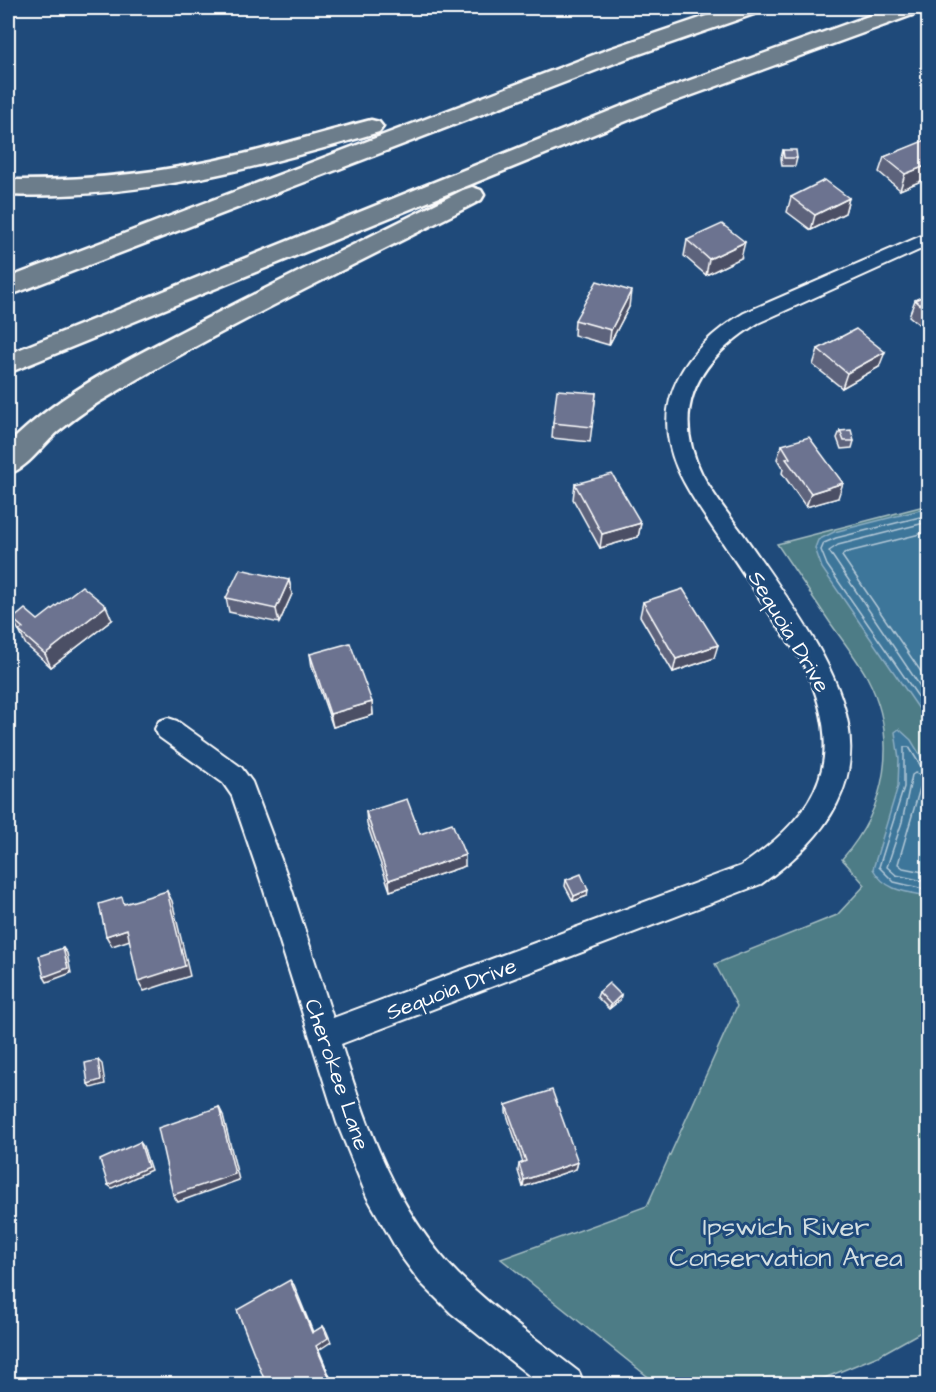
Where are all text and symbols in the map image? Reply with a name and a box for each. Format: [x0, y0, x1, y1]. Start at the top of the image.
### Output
street label: Sequoia Drive [740, 565, 837, 699]
street label: Sequoia Drive [382, 950, 521, 1028]
street label: Cherokee Lane [296, 995, 377, 1154]
park label: Ipswich River Conservation Area [669, 1208, 903, 1277]

